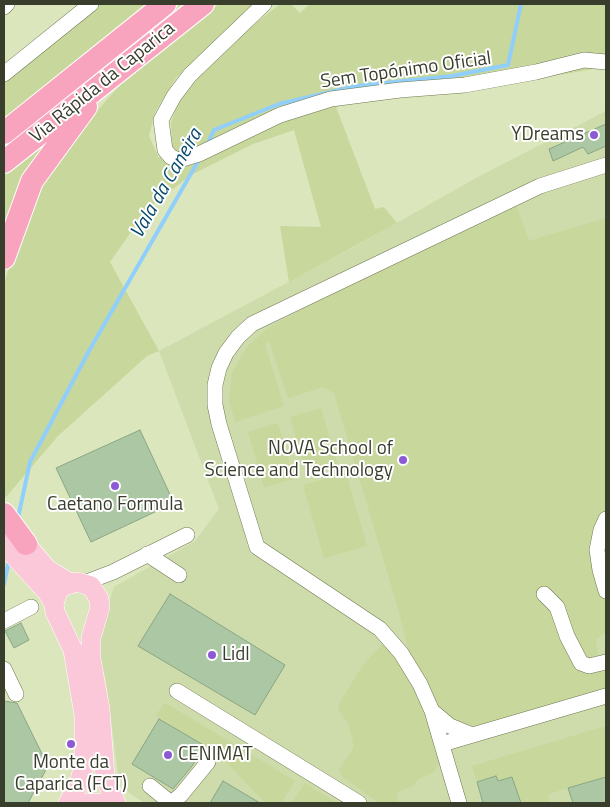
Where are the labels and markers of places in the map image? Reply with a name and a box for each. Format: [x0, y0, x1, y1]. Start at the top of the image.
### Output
place label: YDreams [511, 124, 584, 146]
marker: YDreams [588, 129, 600, 141]
place label: NOVA School of Science and Technology [205, 438, 393, 482]
marker: NOVA School of Science and Technology [397, 454, 409, 466]
marker: Caetano Formula [109, 480, 121, 492]
place label: Caetano Formula [47, 494, 183, 516]
place label: Lidl [222, 644, 250, 666]
marker: Lidl [206, 649, 218, 661]
marker: Monte da Caparica (FCT) [65, 738, 77, 750]
place label: CENIMAT [178, 744, 253, 766]
marker: CENIMAT [162, 749, 174, 761]
place label: Monte da Caparica (FCT) [15, 752, 127, 796]

